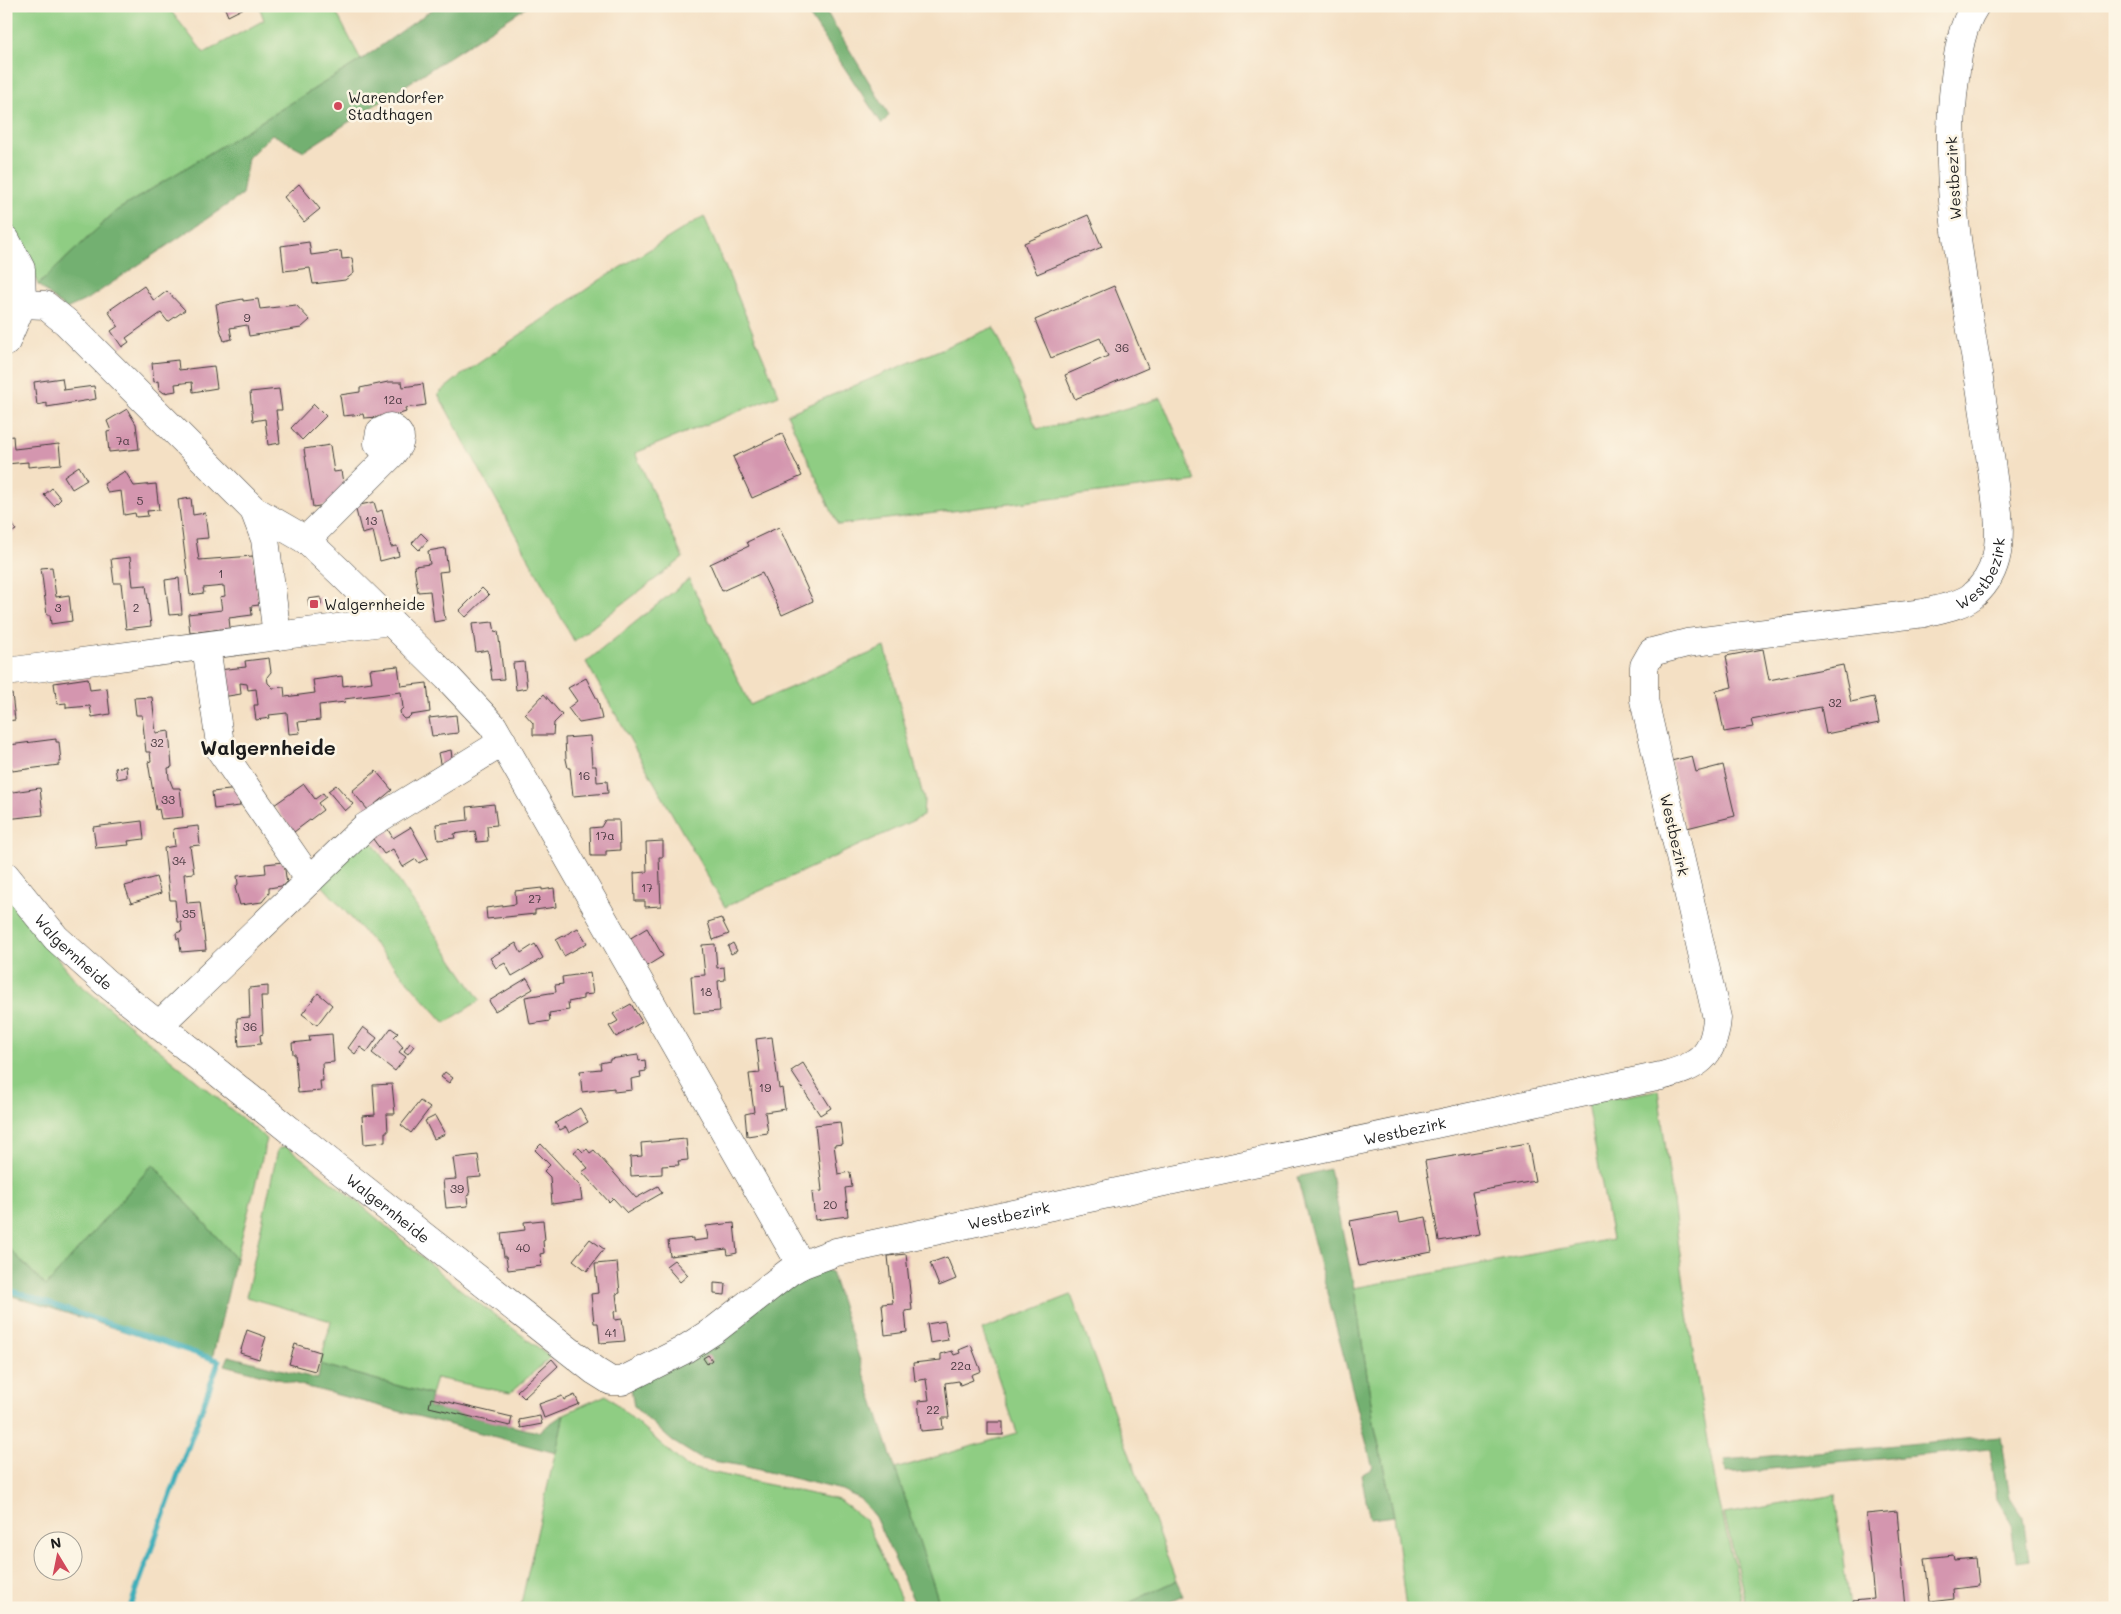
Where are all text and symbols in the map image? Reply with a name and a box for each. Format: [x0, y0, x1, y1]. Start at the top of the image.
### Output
place label: Warendorfer Stadthagen [348, 87, 444, 124]
marker: Warendorfer Stadthagen [332, 100, 344, 112]
street label: Westbezirk [1941, 136, 1965, 220]
house number: 9 [243, 309, 251, 325]
house number: 36 [1115, 339, 1129, 355]
house number: 12a [383, 391, 403, 407]
house number: 7a [116, 432, 130, 448]
house number: 5 [137, 492, 144, 508]
house number: 13 [365, 512, 377, 528]
street label: Westbezirk [1953, 537, 2009, 614]
house number: 1 [218, 565, 224, 581]
place label: Walgernheide [324, 594, 425, 614]
marker: Walgernheide [308, 598, 320, 610]
house number: 3 [54, 599, 62, 615]
house number: 2 [133, 599, 139, 615]
house number: 32 [1828, 694, 1842, 710]
house number: 32 [150, 734, 164, 750]
district label: Walgernheide [200, 734, 336, 760]
house number: 16 [578, 767, 590, 783]
house number: 33 [161, 791, 175, 807]
street label: Westbezirk [1656, 792, 1694, 878]
house number: 17a [595, 827, 615, 843]
house number: 34 [172, 852, 186, 868]
house number: 17 [641, 879, 653, 895]
house number: 27 [528, 890, 542, 906]
house number: 35 [182, 905, 196, 921]
street label: Walgernheide [30, 910, 117, 994]
house number: 18 [700, 983, 712, 999]
house number: 36 [243, 1018, 257, 1034]
house number: 19 [759, 1079, 771, 1095]
street label: Westbezirk [1362, 1112, 1448, 1149]
street label: Walgernheide [342, 1169, 434, 1247]
house number: 39 [450, 1180, 464, 1196]
house number: 20 [823, 1196, 838, 1212]
street label: Westbezirk [966, 1197, 1052, 1234]
house number: 40 [516, 1239, 531, 1255]
house number: 41 [605, 1324, 617, 1340]
house number: 22a [951, 1357, 971, 1373]
house number: 22 [926, 1401, 940, 1417]
north arrow [32, 1532, 82, 1582]
text: N [49, 1532, 63, 1553]

